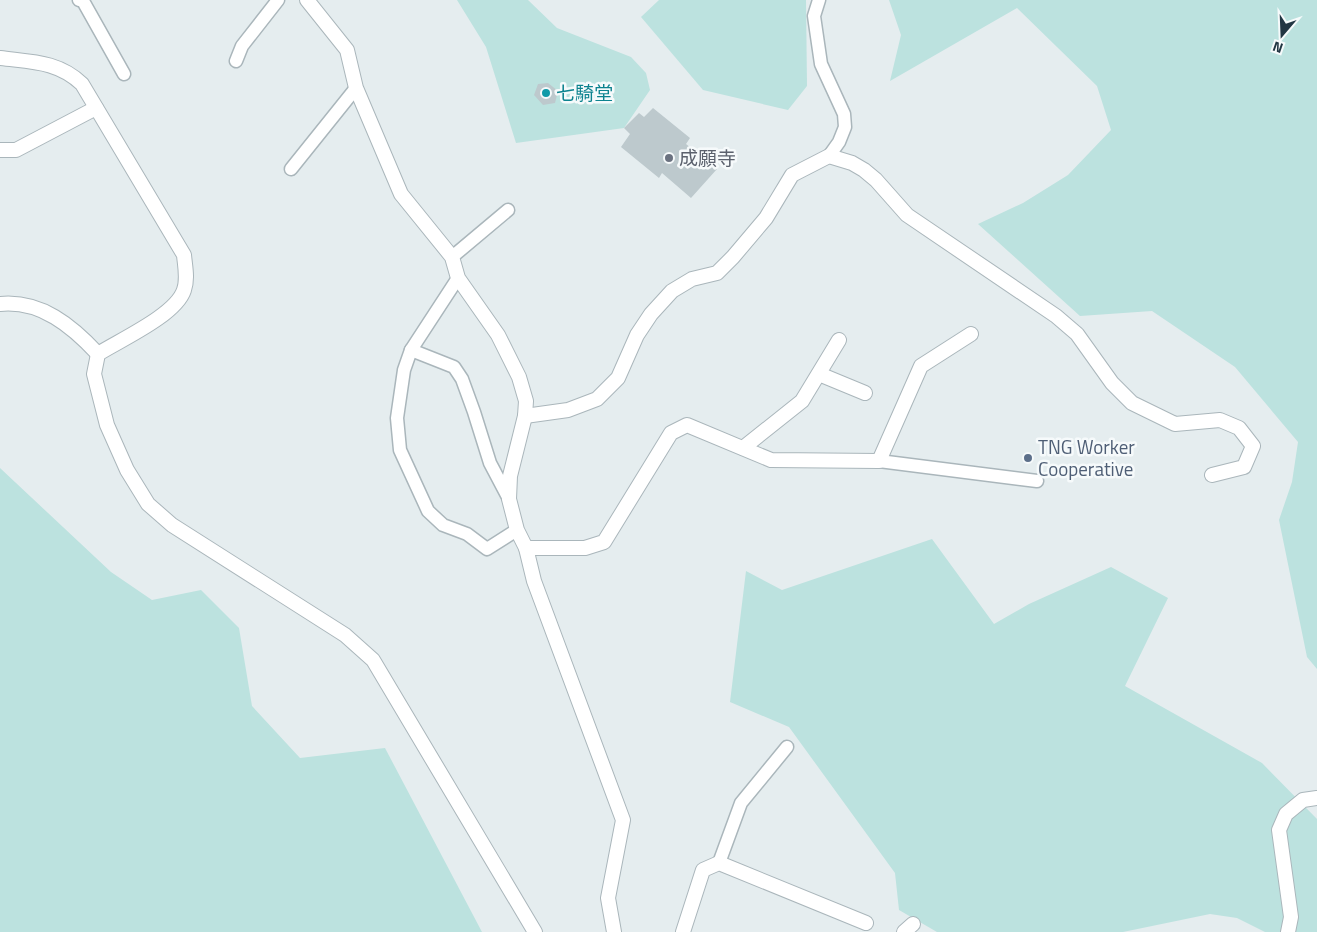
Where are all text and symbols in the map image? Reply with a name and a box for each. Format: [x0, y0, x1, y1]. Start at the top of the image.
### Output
north arrow [1257, 10, 1307, 60]
text: N [1270, 36, 1286, 59]
place label: 七騎堂 [556, 78, 613, 107]
marker: 七騎堂 [540, 87, 552, 99]
place label: 成願寺 [679, 143, 736, 172]
marker: 成願寺 [663, 152, 675, 164]
place label: TNG Worker Cooperative [1038, 432, 1135, 483]
marker: TNG Worker Cooperative [1022, 452, 1034, 464]

